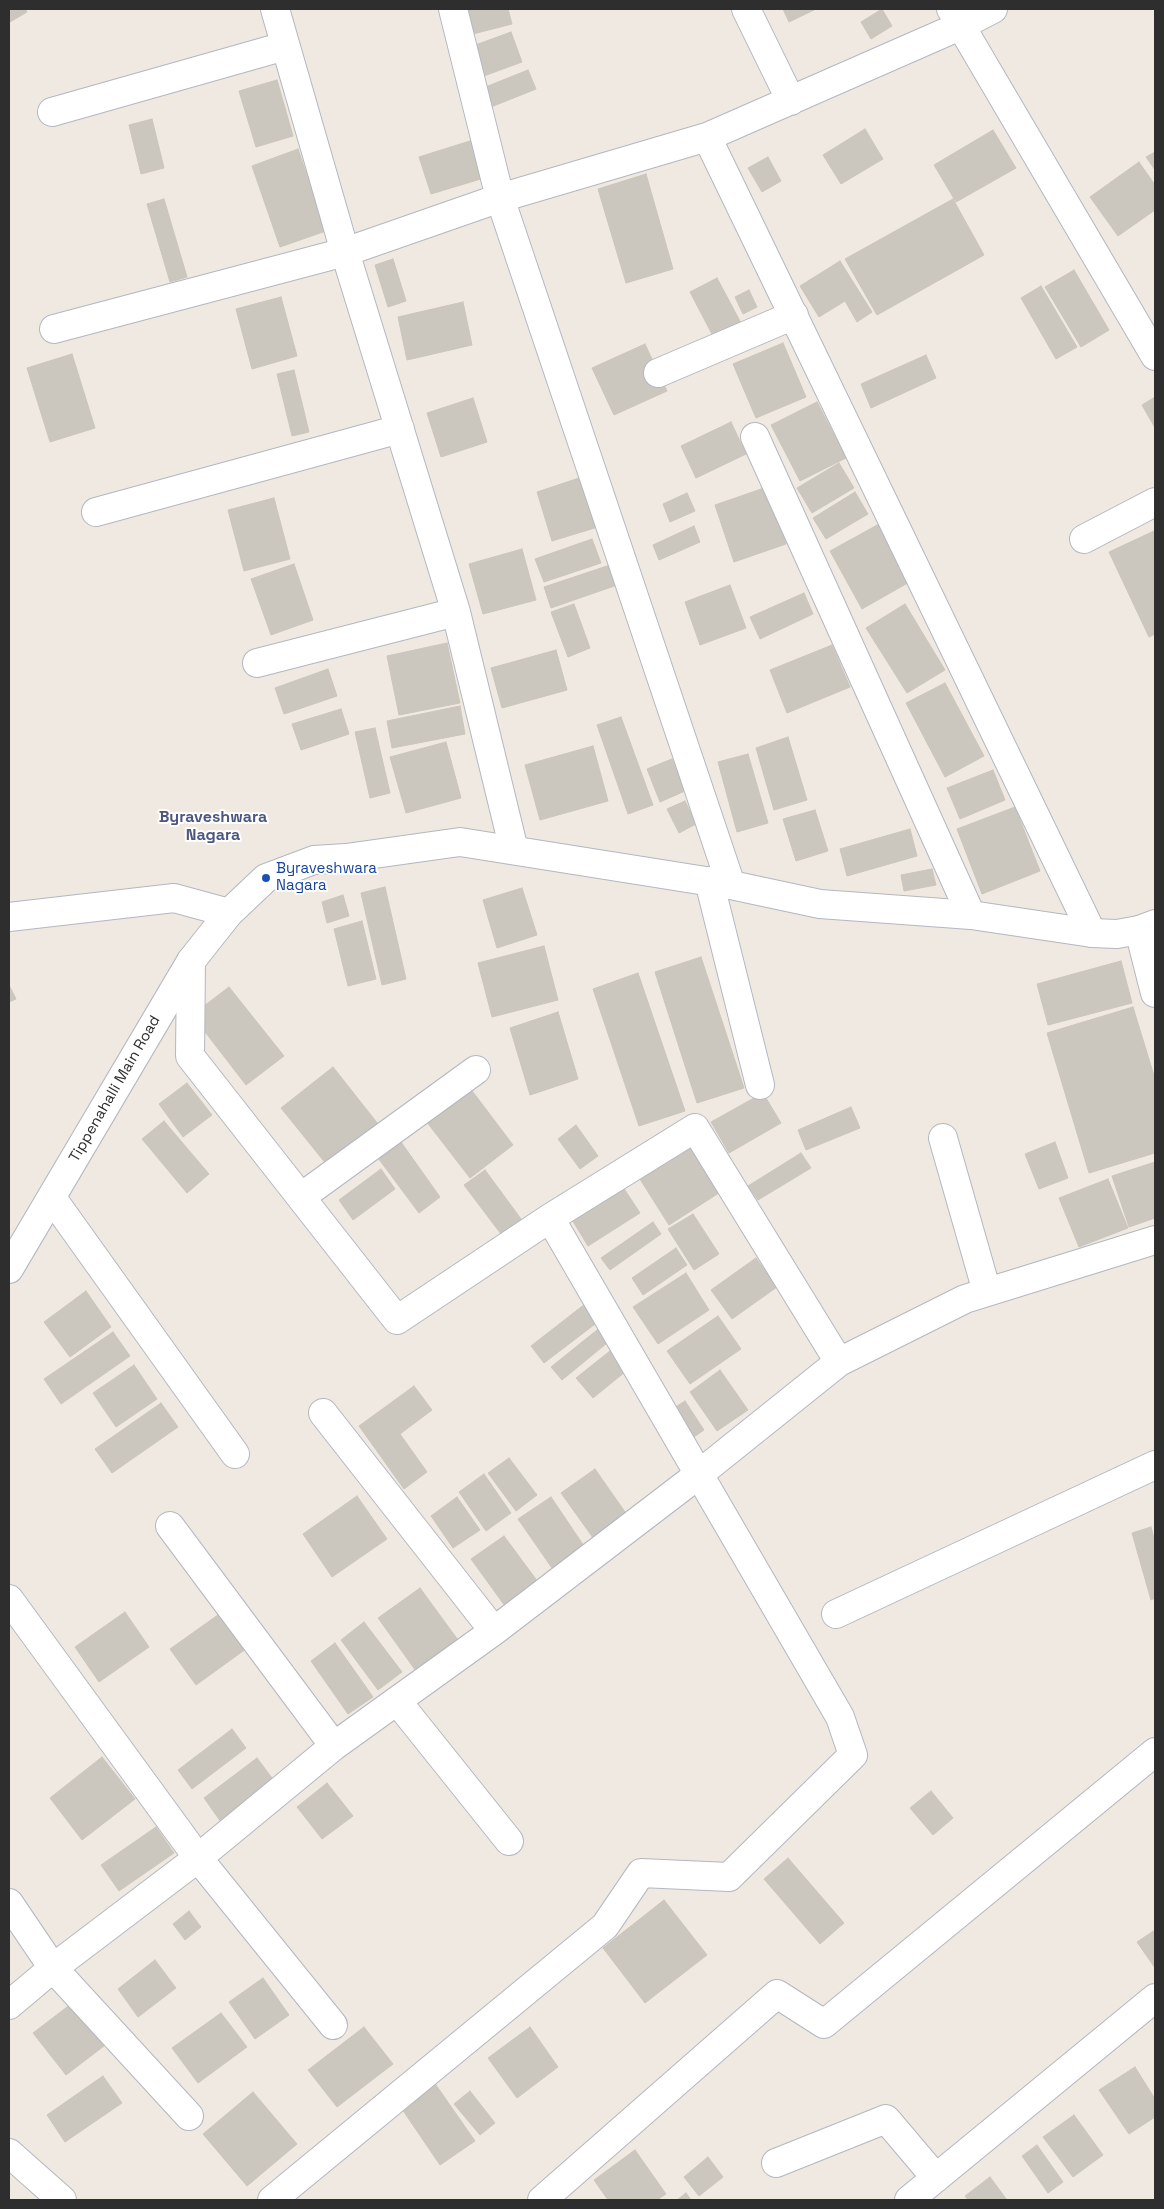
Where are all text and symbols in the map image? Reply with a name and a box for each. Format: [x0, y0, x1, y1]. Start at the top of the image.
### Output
district label: Byraveshwara Nagara [159, 808, 267, 846]
place label: Byraveshwara Nagara [276, 860, 377, 895]
marker: Byraveshwara Nagara [260, 872, 272, 884]
street label: Tippenahalli Main Road [66, 1013, 164, 1165]

